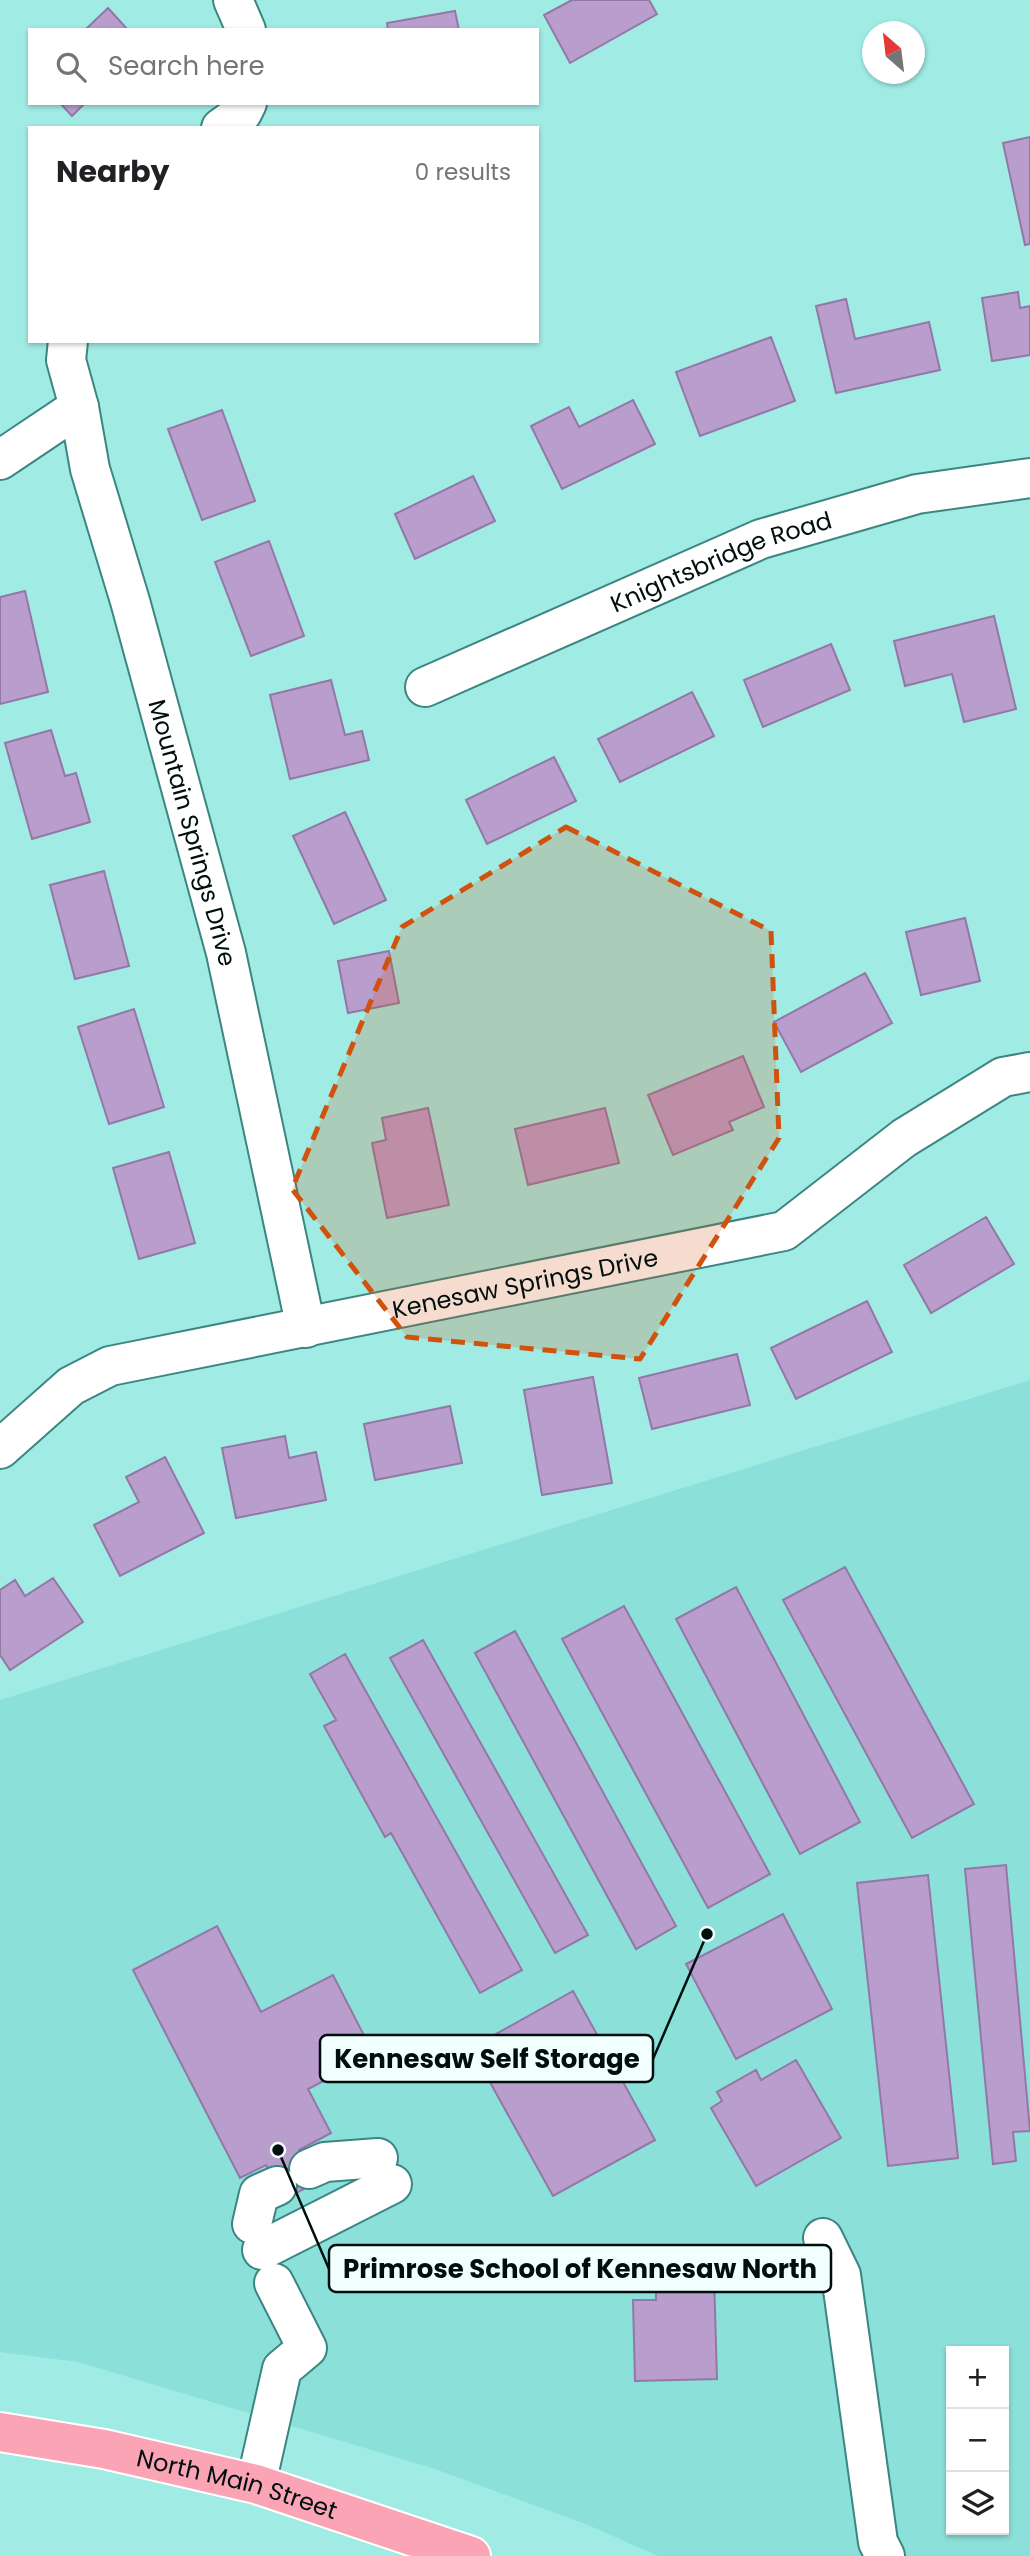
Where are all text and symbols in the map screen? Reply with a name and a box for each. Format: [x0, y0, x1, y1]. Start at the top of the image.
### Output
north arrow [862, 21, 925, 84]
search box [28, 28, 539, 105]
icon: search [52, 48, 90, 86]
text: Search here [108, 48, 265, 84]
text: Nearby [56, 150, 170, 193]
text: 0 results [415, 156, 511, 188]
street label: Knightsbridge Road [605, 503, 836, 620]
street label: Mountain Springs Drive [141, 696, 245, 969]
street label: Kenesaw Springs Drive [389, 1240, 661, 1326]
callout: Kennesaw Self Storage [320, 2035, 653, 2082]
text: Kennesaw Self Storage [334, 2041, 640, 2077]
callout: Primrose School of Kennesaw North [329, 2245, 831, 2292]
text: Primrose School of Kennesaw North [343, 2251, 817, 2287]
map controls [946, 2346, 1009, 2535]
button: + [946, 2346, 1009, 2409]
button: − [946, 2409, 1009, 2472]
street label: North Main Street [134, 2441, 342, 2527]
button: layers [946, 2472, 1009, 2535]

